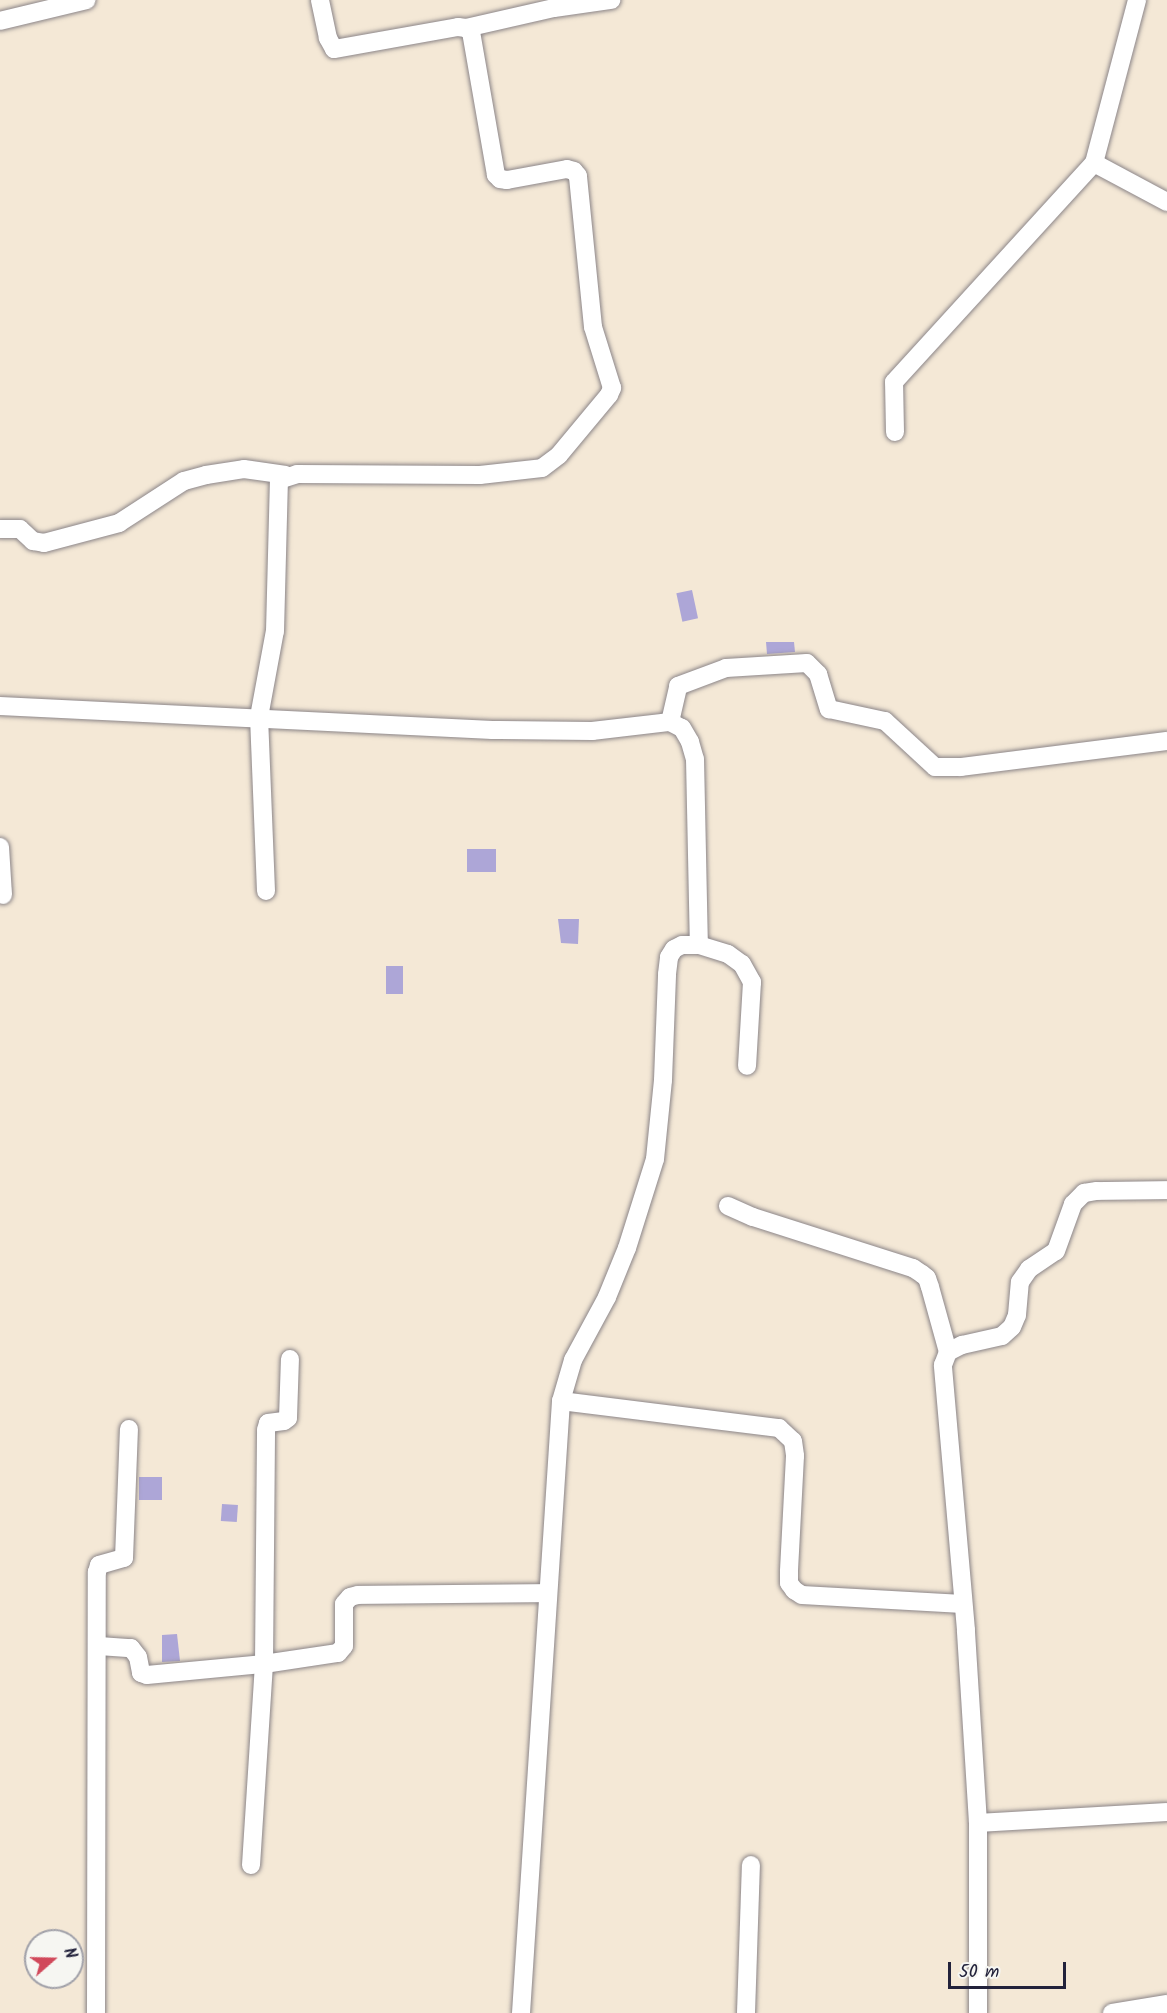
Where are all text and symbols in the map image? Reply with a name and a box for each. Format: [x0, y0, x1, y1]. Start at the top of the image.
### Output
north arrow [24, 1929, 84, 1989]
text: N [56, 1944, 83, 1962]
scale bar [951, 1950, 1070, 1988]
text: 50 m [959, 1958, 999, 1987]

